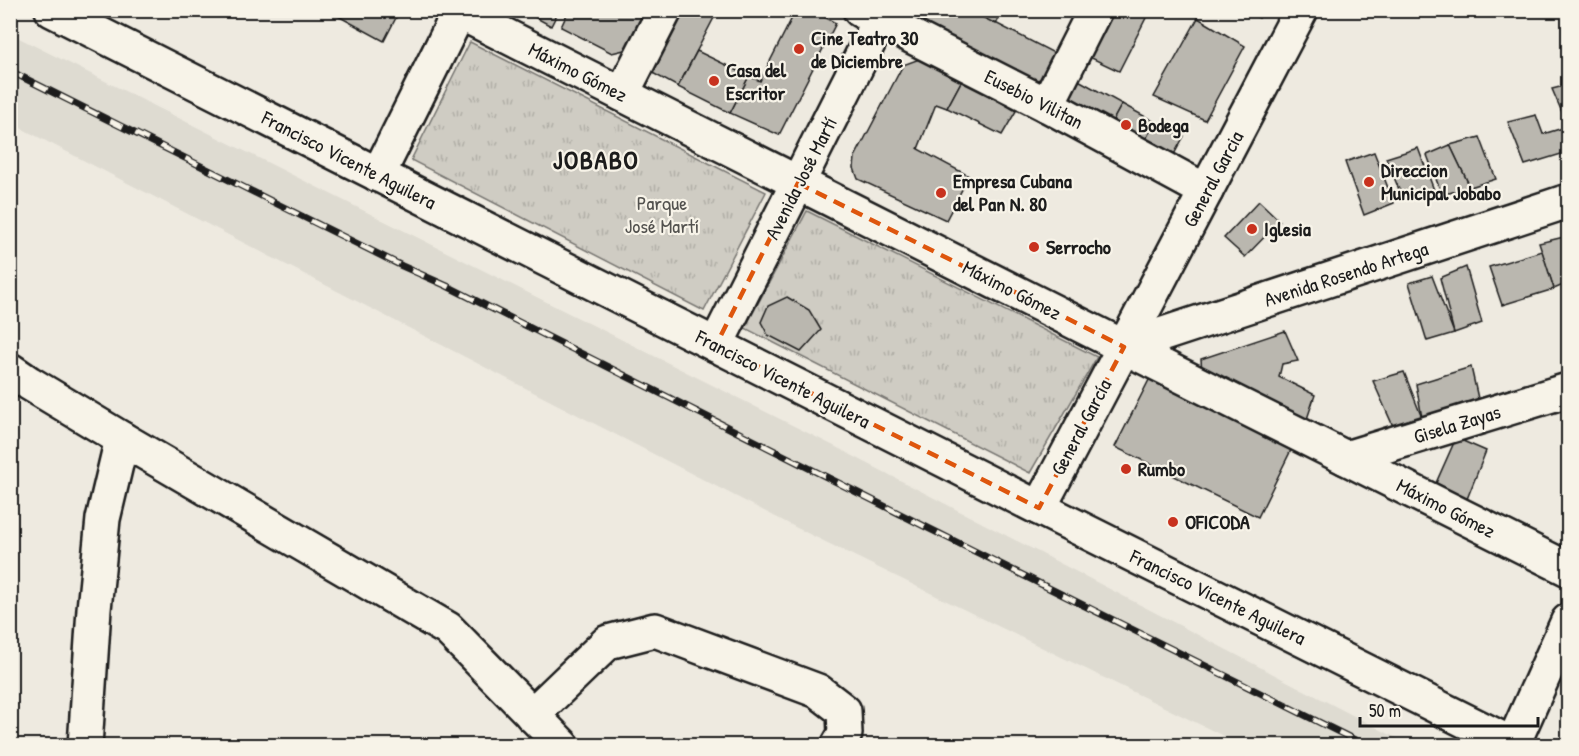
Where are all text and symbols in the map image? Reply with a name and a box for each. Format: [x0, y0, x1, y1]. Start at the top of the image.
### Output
place label: Cine Teatro 30 de Diciembre [811, 24, 918, 74]
street label: Máximo Gómez [524, 35, 633, 108]
marker: Cine Teatro 30 de Diciembre [792, 42, 806, 56]
place label: Casa del Escritor [726, 56, 787, 106]
street label: Eusebio Vilitan [980, 62, 1088, 135]
marker: Casa del Escritor [707, 74, 721, 88]
street label: Francisco Vicente Aguilera [257, 103, 441, 215]
place label: Bodega [1138, 111, 1189, 139]
street label: Avenida José Martí [758, 112, 843, 244]
marker: Bodega [1119, 118, 1133, 132]
street label: General Garcia [1176, 126, 1249, 232]
district label: JOBABO [553, 142, 639, 177]
place label: Direccion Municipal Jobabo [1381, 156, 1501, 207]
place label: Empresa Cubana del Pan N. 80 [953, 167, 1072, 217]
marker: Direccion Municipal Jobabo [1362, 175, 1376, 189]
marker: Empresa Cubana del Pan N. 80 [934, 186, 948, 200]
park label: Parque José Martí [625, 189, 699, 239]
place label: Iglesia [1264, 215, 1311, 243]
marker: Iglesia [1245, 222, 1259, 236]
place label: Serrocho [1046, 233, 1111, 260]
street label: Avenida Rosendo Artega [1260, 234, 1431, 313]
marker: Serrocho [1027, 240, 1041, 254]
street label: Máximo Gómez [958, 253, 1067, 326]
street label: Francisco Vicente Aguilera [691, 322, 875, 434]
street label: General García [1044, 374, 1117, 480]
street label: Gisela Zayas [1410, 397, 1504, 450]
place label: Rumbo [1138, 455, 1185, 482]
marker: Rumbo [1119, 462, 1133, 476]
street label: Máximo Gómez [1392, 471, 1501, 544]
place label: OFICODA [1185, 508, 1250, 535]
marker: OFICODA [1166, 515, 1180, 529]
street label: Francisco Vicente Aguilera [1125, 542, 1311, 651]
scale bar [1360, 690, 1538, 728]
text: 50 m [1369, 698, 1401, 723]

